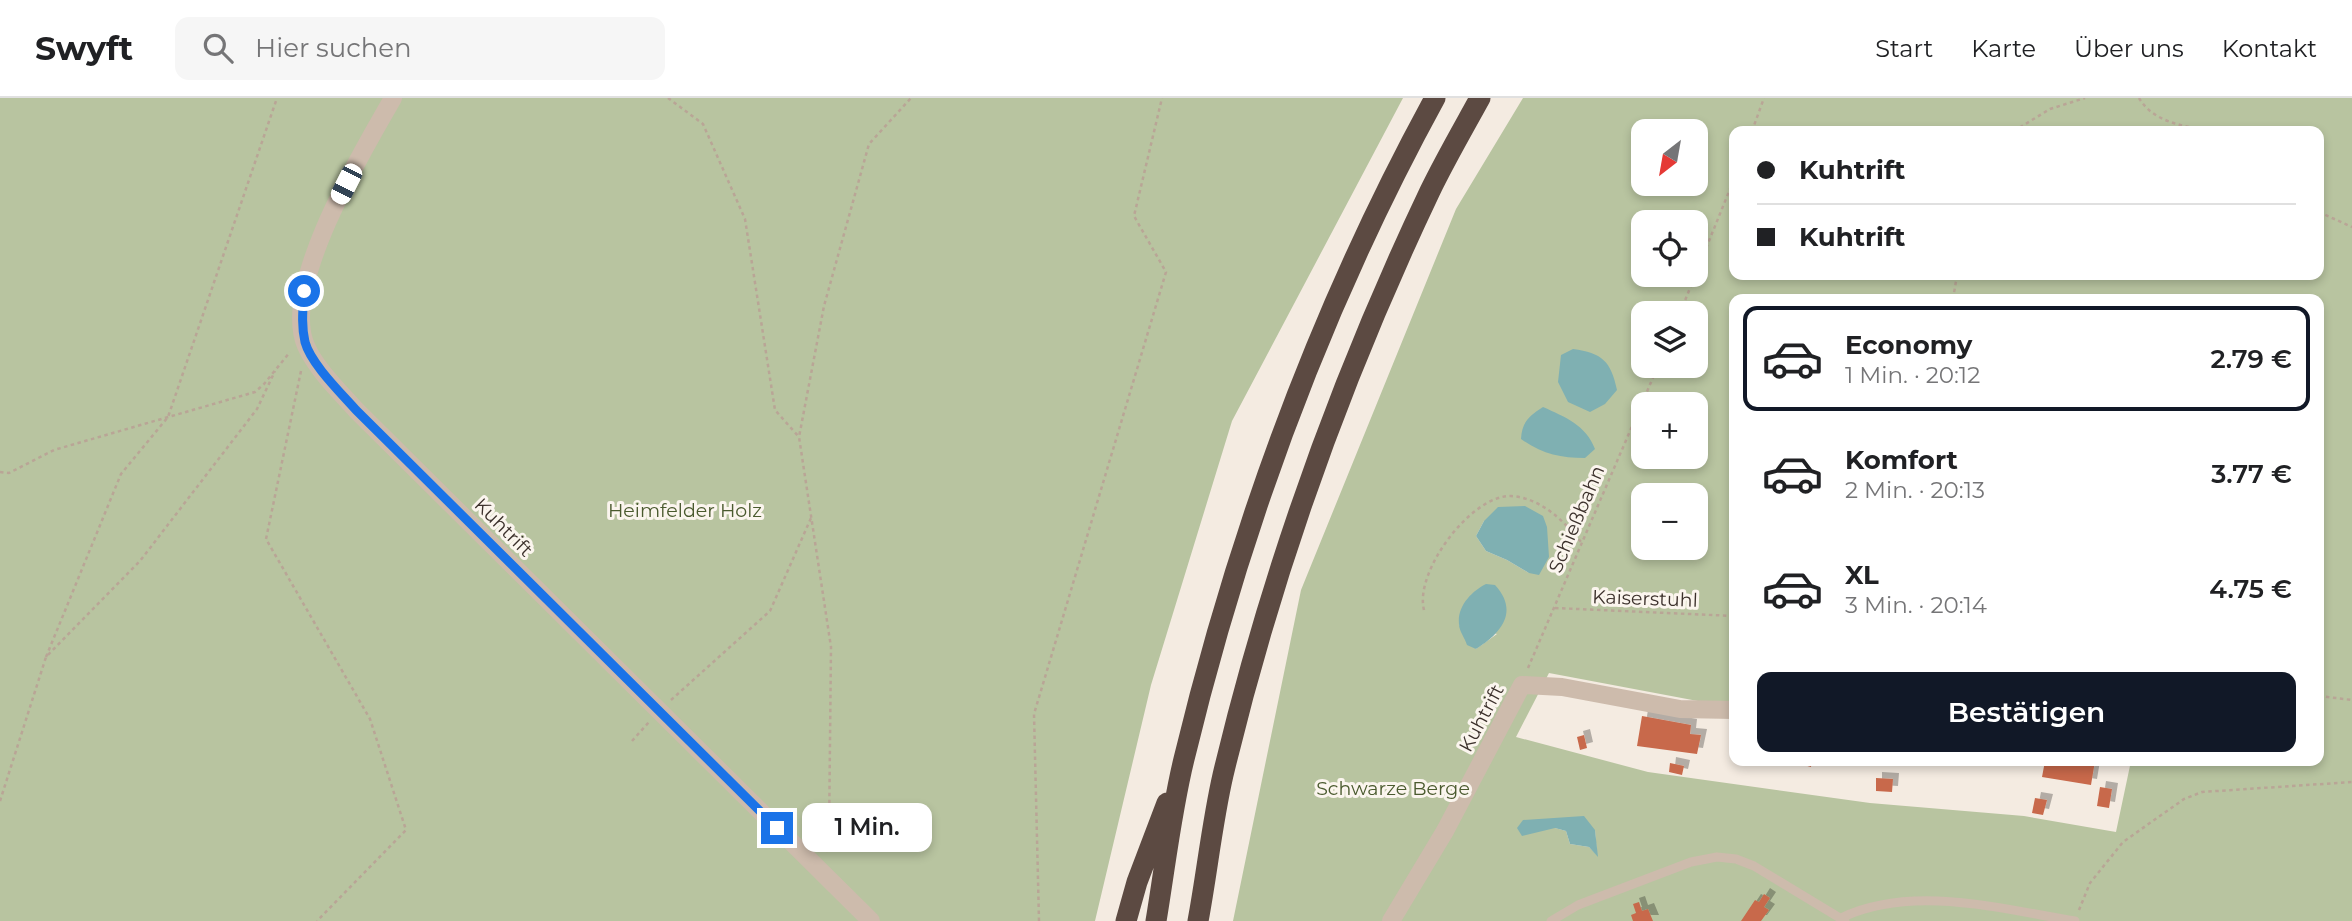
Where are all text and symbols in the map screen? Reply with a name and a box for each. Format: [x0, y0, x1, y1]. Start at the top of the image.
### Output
search box [175, 17, 665, 80]
text: Swyft [35, 28, 133, 68]
icon: search [199, 29, 237, 67]
text: Hier suchen [255, 32, 412, 64]
text: Start [1875, 34, 1933, 63]
text: Karte [1971, 34, 2036, 63]
text: Über uns [2074, 34, 2184, 63]
text: Kontakt [2222, 34, 2317, 63]
north arrow [1631, 119, 1708, 196]
map controls [1631, 119, 1708, 560]
text: Kuhtrift [1799, 154, 1905, 186]
car [328, 161, 365, 207]
button: locate [1631, 210, 1708, 287]
text: Kuhtrift [1799, 221, 1905, 253]
route start [288, 275, 320, 307]
button: layers [1631, 301, 1708, 378]
icon: car [1761, 327, 1824, 390]
text: Economy [1845, 329, 1972, 361]
text: 2.79 € [2210, 343, 2292, 375]
text: 1 Min. · 20:12 [1845, 361, 1980, 389]
button: + [1631, 392, 1708, 469]
icon: car [1761, 442, 1824, 505]
text: Komfort [1845, 444, 1958, 476]
text: 3.77 € [2211, 458, 2292, 490]
street label: Schießbahn [1544, 462, 1609, 576]
text: 2 Min. · 20:13 [1845, 476, 1985, 504]
button: − [1631, 483, 1708, 560]
street label: Kuhtrift [470, 493, 538, 562]
park label: Heimfelder Holz [608, 499, 762, 522]
icon: car [1761, 557, 1824, 620]
text: XL [1845, 559, 1879, 591]
text: 4.75 € [2209, 573, 2292, 605]
street label: Kaiserstuhl [1592, 585, 1698, 612]
text: 3 Min. · 20:14 [1845, 591, 1987, 619]
button: Bestätigen [1757, 672, 2296, 752]
street label: Kuhtrift [1454, 680, 1509, 756]
park label: Schwarze Berge [1316, 777, 1470, 800]
callout: 1 Min. [802, 804, 931, 852]
route end [761, 812, 793, 844]
text: 1 Min. [834, 813, 900, 841]

